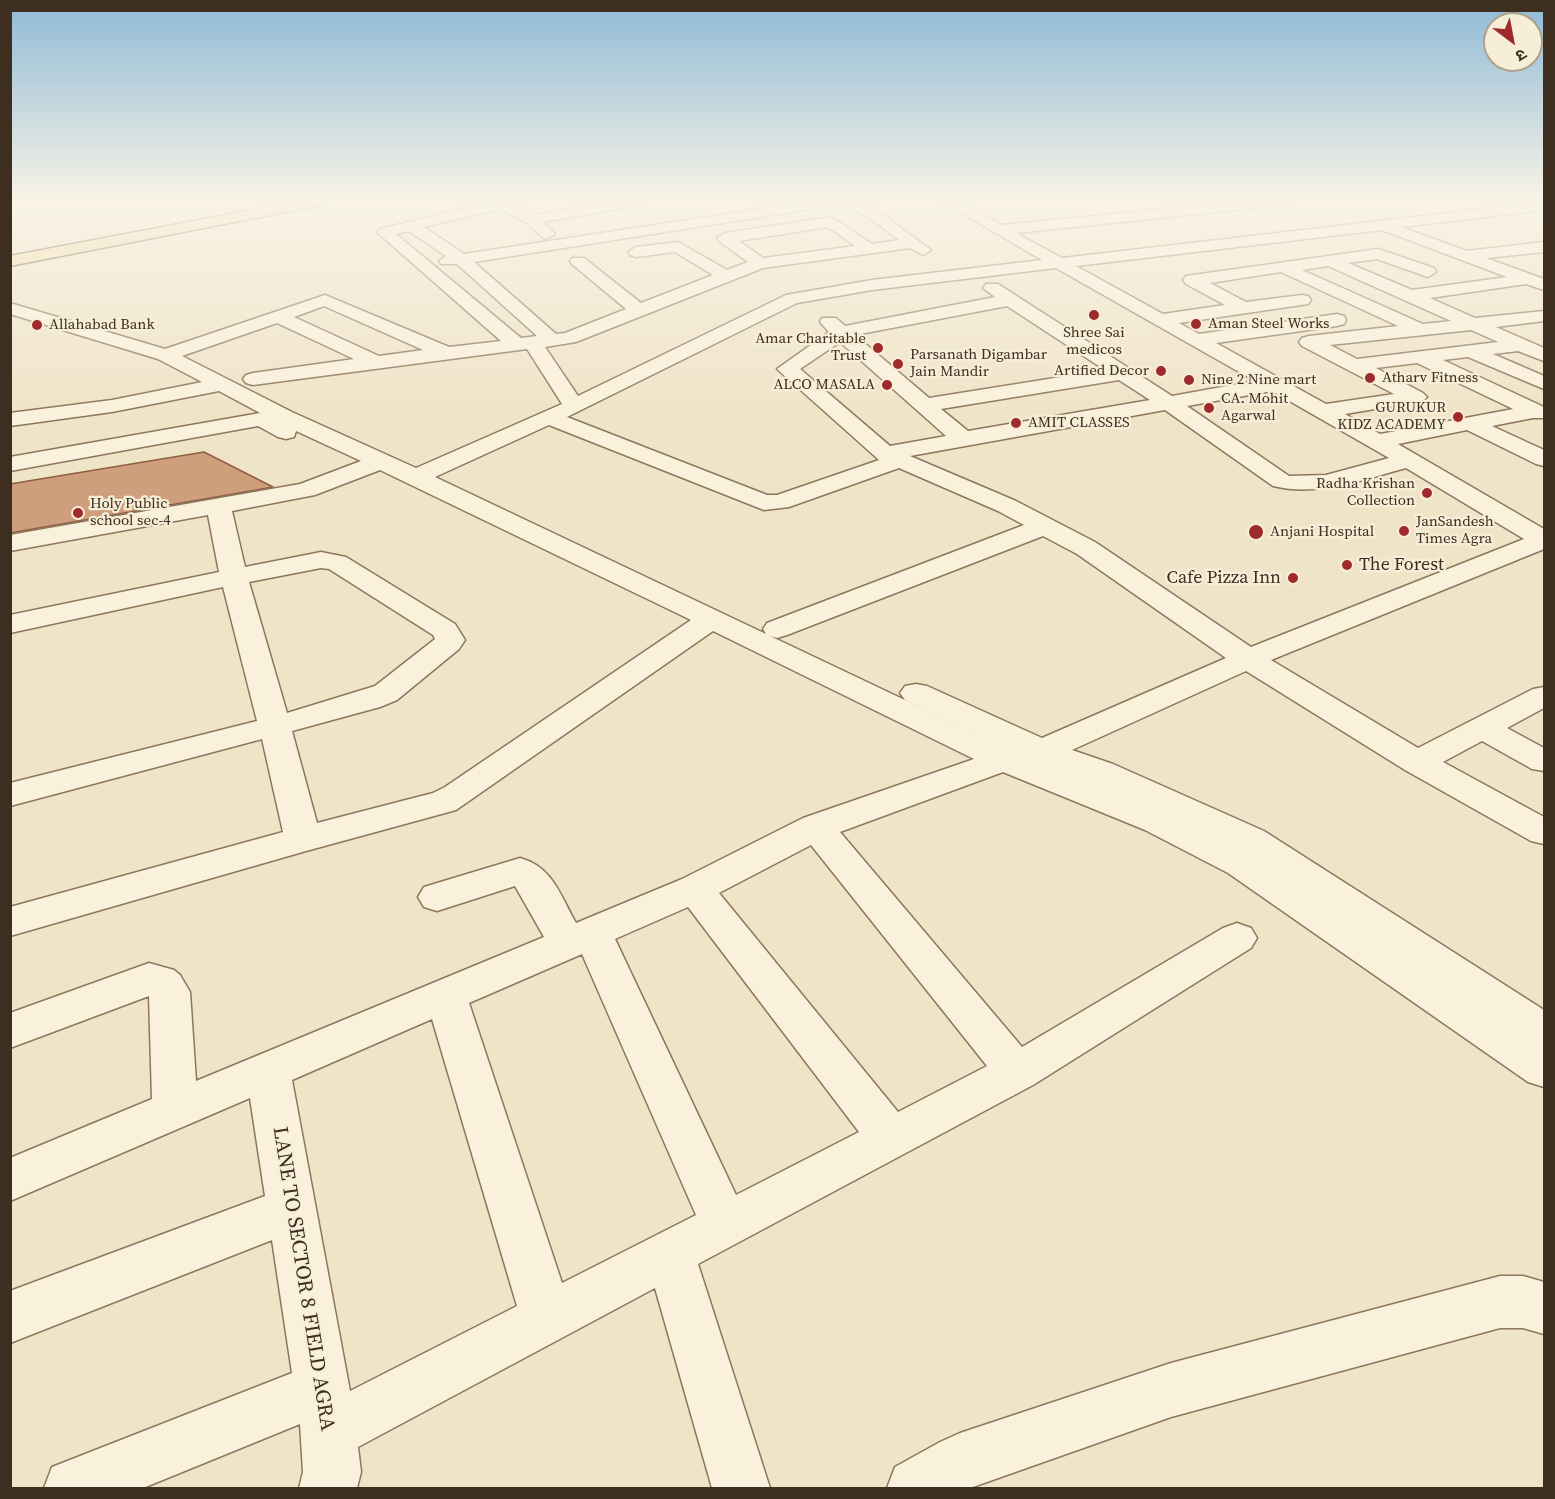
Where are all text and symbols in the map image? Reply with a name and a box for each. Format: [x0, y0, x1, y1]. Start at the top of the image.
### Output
north arrow [1483, 12, 1543, 72]
text: उ [1512, 44, 1531, 67]
marker: Shree Sai medicos [1087, 308, 1101, 322]
place label: Aman Steel Works [1208, 315, 1329, 333]
place label: Allahabad Bank [49, 316, 155, 334]
marker: Aman Steel Works [1189, 317, 1203, 331]
marker: Allahabad Bank [30, 318, 44, 332]
place label: Shree Sai medicos [1063, 324, 1125, 359]
place label: Amar Charitable Trust [755, 330, 866, 365]
marker: Amar Charitable Trust [871, 341, 885, 355]
place label: Parsanath Digambar Jain Mandir [910, 346, 1047, 381]
marker: Parsanath Digambar Jain Mandir [891, 357, 905, 371]
place label: Artified Decor [1054, 362, 1149, 380]
marker: Artified Decor [1154, 364, 1168, 378]
place label: Atharv Fitness [1382, 369, 1478, 387]
place label: Nine 2 Nine mart [1201, 371, 1316, 389]
marker: Atharv Fitness [1363, 371, 1377, 385]
marker: Nine 2 Nine mart [1182, 373, 1196, 387]
place label: ALCO MASALA [773, 376, 875, 394]
marker: ALCO MASALA [880, 378, 894, 392]
place label: CA. Mohit Agarwal [1221, 390, 1288, 425]
place label: GURUKUR KIDZ ACADEMY [1337, 399, 1446, 434]
marker: CA. Mohit Agarwal [1202, 401, 1216, 415]
marker: GURUKUR KIDZ ACADEMY [1451, 410, 1465, 424]
place label: AMIT CLASSES [1028, 414, 1130, 432]
marker: AMIT CLASSES [1009, 416, 1023, 430]
place label: Radha Krishan Collection [1316, 475, 1415, 510]
marker: Radha Krishan Collection [1420, 486, 1434, 500]
place label: Holy Public school sec-4 [90, 495, 171, 530]
marker: Holy Public school sec-4 [71, 506, 85, 520]
place label: JanSandesh Times Agra [1416, 513, 1494, 548]
marker: Anjani Hospital [1247, 523, 1265, 541]
place label: Anjani Hospital [1270, 523, 1374, 541]
marker: JanSandesh Times Agra [1397, 524, 1411, 538]
place label: The Forest [1359, 554, 1444, 576]
marker: The Forest [1340, 558, 1354, 572]
place label: Cafe Pizza Inn [1167, 567, 1281, 589]
marker: Cafe Pizza Inn [1286, 571, 1300, 585]
street label: LANE TO SECTOR 8 FIELD AGRA [266, 1125, 340, 1433]

